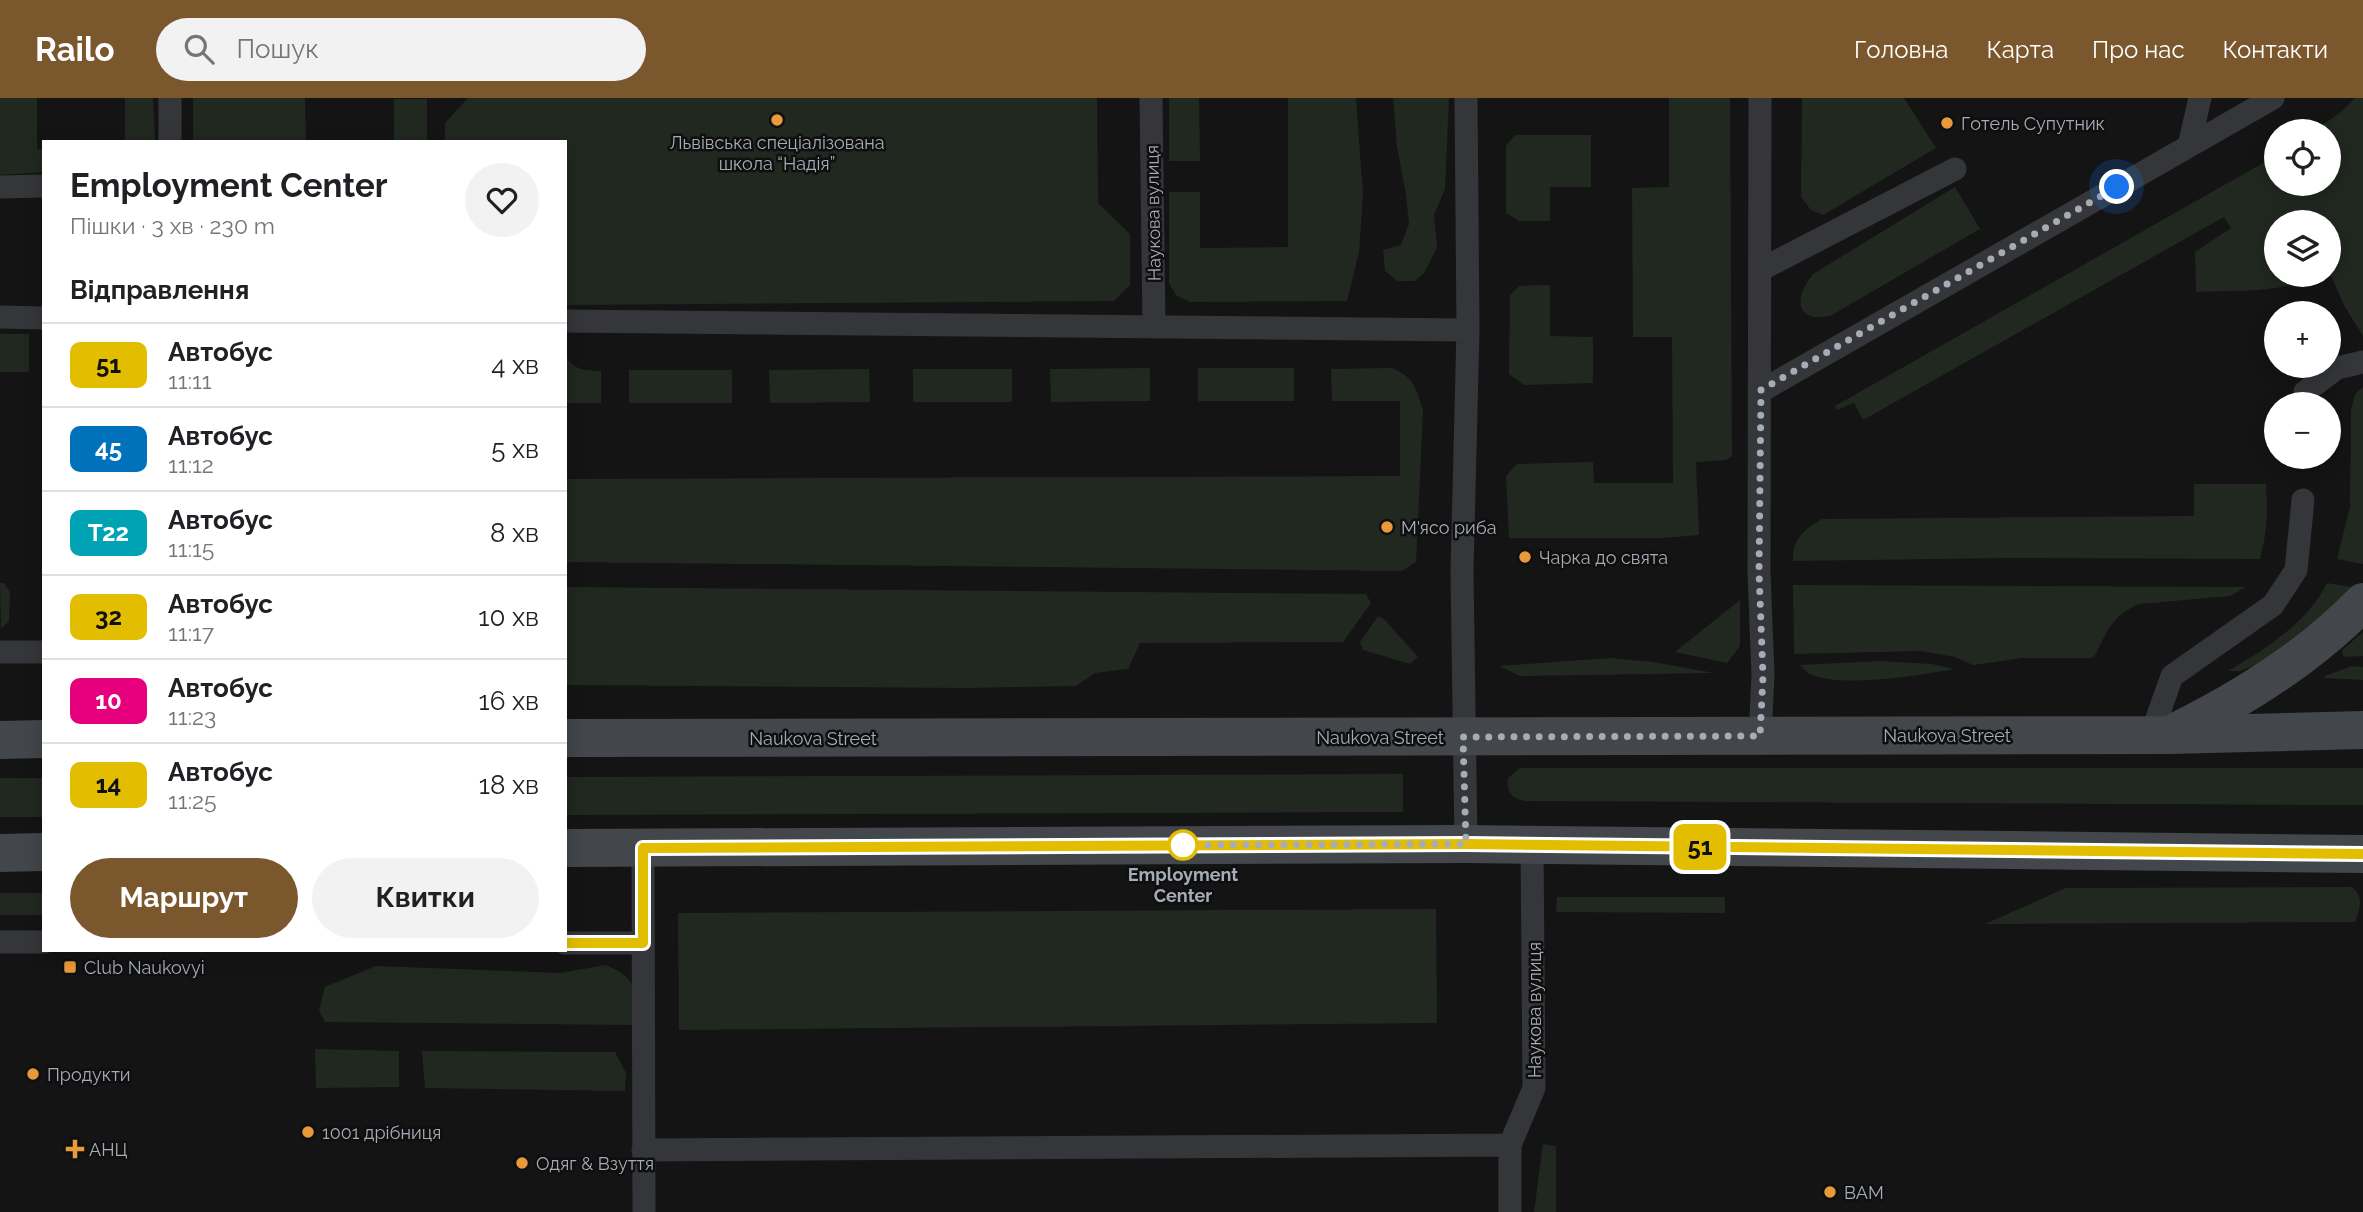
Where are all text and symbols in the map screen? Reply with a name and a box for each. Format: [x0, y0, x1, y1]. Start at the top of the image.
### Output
search box [156, 18, 646, 81]
text: Railo [35, 30, 114, 69]
icon: search [180, 30, 218, 68]
text: Пошук [236, 34, 319, 64]
text: Головна [1854, 35, 1948, 64]
text: Карта [1986, 35, 2054, 64]
text: Про нас [2092, 35, 2185, 64]
text: Контакти [2223, 35, 2328, 64]
marker: Львівська спеціалізована школа “Надія” [769, 112, 785, 128]
place label: Готель Супутник [1961, 113, 2105, 134]
marker: Готель Супутник [1939, 115, 1955, 131]
map controls [2264, 119, 2341, 469]
button: locate [2264, 119, 2341, 196]
place label: Львівська спеціалізована школа “Надія” [669, 132, 885, 174]
street label: Наукова вулиця [1141, 145, 1165, 281]
button: heart [465, 163, 539, 237]
text: Employment Center [70, 166, 387, 205]
your location [2099, 169, 2134, 204]
button: layers [2264, 210, 2341, 287]
text: Пішки · 3 хв · 230 m [70, 212, 275, 239]
text: Відправлення [70, 275, 249, 305]
button: + [2264, 301, 2341, 378]
text: Автобус [168, 337, 273, 367]
text: 51 [96, 350, 121, 379]
text: 4 хв [491, 350, 539, 380]
text: 11:11 [168, 367, 212, 394]
button: − [2264, 392, 2341, 469]
text: Автобус [168, 421, 273, 451]
text: 45 [95, 434, 122, 463]
text: 5 хв [491, 434, 539, 464]
text: 11:12 [168, 451, 214, 478]
text: Автобус [168, 505, 273, 535]
place label: М'ясо риба [1401, 517, 1497, 538]
text: Т22 [88, 518, 129, 547]
text: 8 хв [490, 518, 539, 548]
marker: М'ясо риба [1379, 519, 1395, 535]
text: 11:15 [168, 535, 214, 562]
place label: Чарка до свята [1539, 547, 1668, 568]
marker: Чарка до свята [1517, 549, 1533, 565]
text: Автобус [168, 589, 273, 619]
text: 32 [95, 602, 122, 631]
text: 10 хв [478, 602, 539, 632]
text: 11:17 [168, 619, 214, 646]
text: Автобус [168, 673, 273, 703]
text: 10 [95, 686, 122, 715]
text: 16 хв [479, 686, 539, 716]
text: 11:23 [168, 703, 216, 730]
street label: Naukova Street [1883, 725, 2011, 746]
street label: Naukova Street [1316, 727, 1444, 748]
street label: Naukova Street [749, 728, 877, 749]
text: Автобус [168, 757, 273, 787]
text: 14 [96, 770, 121, 799]
text: 18 хв [479, 770, 539, 800]
text: 11:25 [168, 787, 217, 814]
line badge: 51 [1668, 824, 1732, 870]
marker: Employment Center [1168, 830, 1198, 860]
text: 51 [1687, 832, 1713, 861]
button: Маршрут [70, 858, 298, 938]
button: Квитки [312, 858, 539, 938]
place label: Employment Center [1128, 864, 1238, 906]
street label: Наукова вулиця [1524, 942, 1545, 1078]
place label: Club Naukovyi [84, 957, 205, 978]
marker: Club Naukovyi [62, 959, 78, 975]
place label: Продукти [47, 1064, 131, 1085]
marker: Продукти [25, 1066, 41, 1082]
place label: 1001 дрібниця [322, 1122, 441, 1143]
marker: 1001 дрібниця [300, 1124, 316, 1140]
place label: АНЦ [89, 1139, 128, 1160]
marker: АНЦ [67, 1141, 83, 1157]
place label: Одяг & Взуття [536, 1153, 654, 1174]
marker: Одяг & Взуття [514, 1155, 530, 1171]
place label: ВАМ [1844, 1182, 1884, 1203]
marker: ВАМ [1822, 1184, 1838, 1200]

